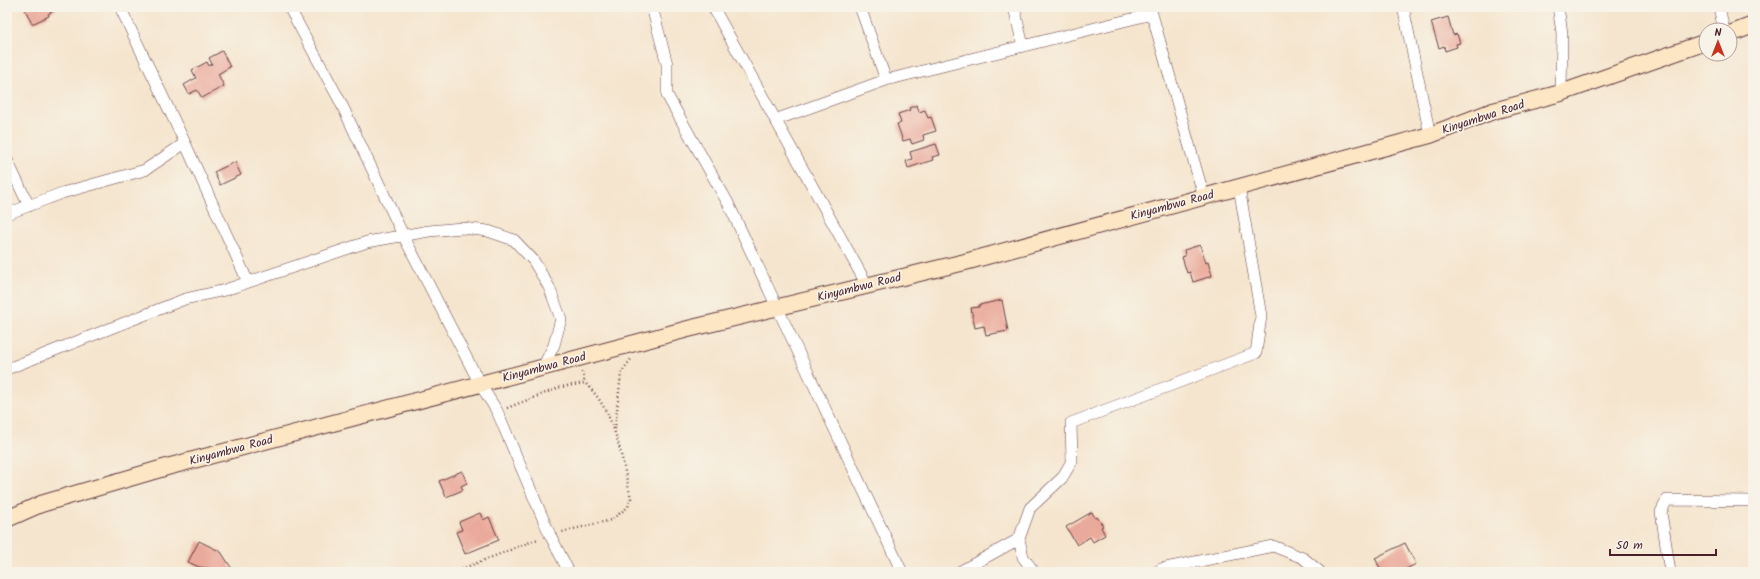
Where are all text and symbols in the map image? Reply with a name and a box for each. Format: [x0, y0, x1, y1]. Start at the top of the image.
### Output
north arrow [1698, 22, 1738, 62]
text: N [1715, 24, 1722, 42]
street label: Kinyambwa Road [1439, 95, 1528, 140]
street label: Kinyambwa Road [1128, 185, 1217, 226]
street label: Kinyambwa Road [815, 268, 904, 307]
street label: Kinyambwa Road [500, 347, 589, 388]
street label: Kinyambwa Road [187, 430, 276, 471]
scale bar [1610, 531, 1716, 557]
text: 50 m [1616, 536, 1643, 555]

